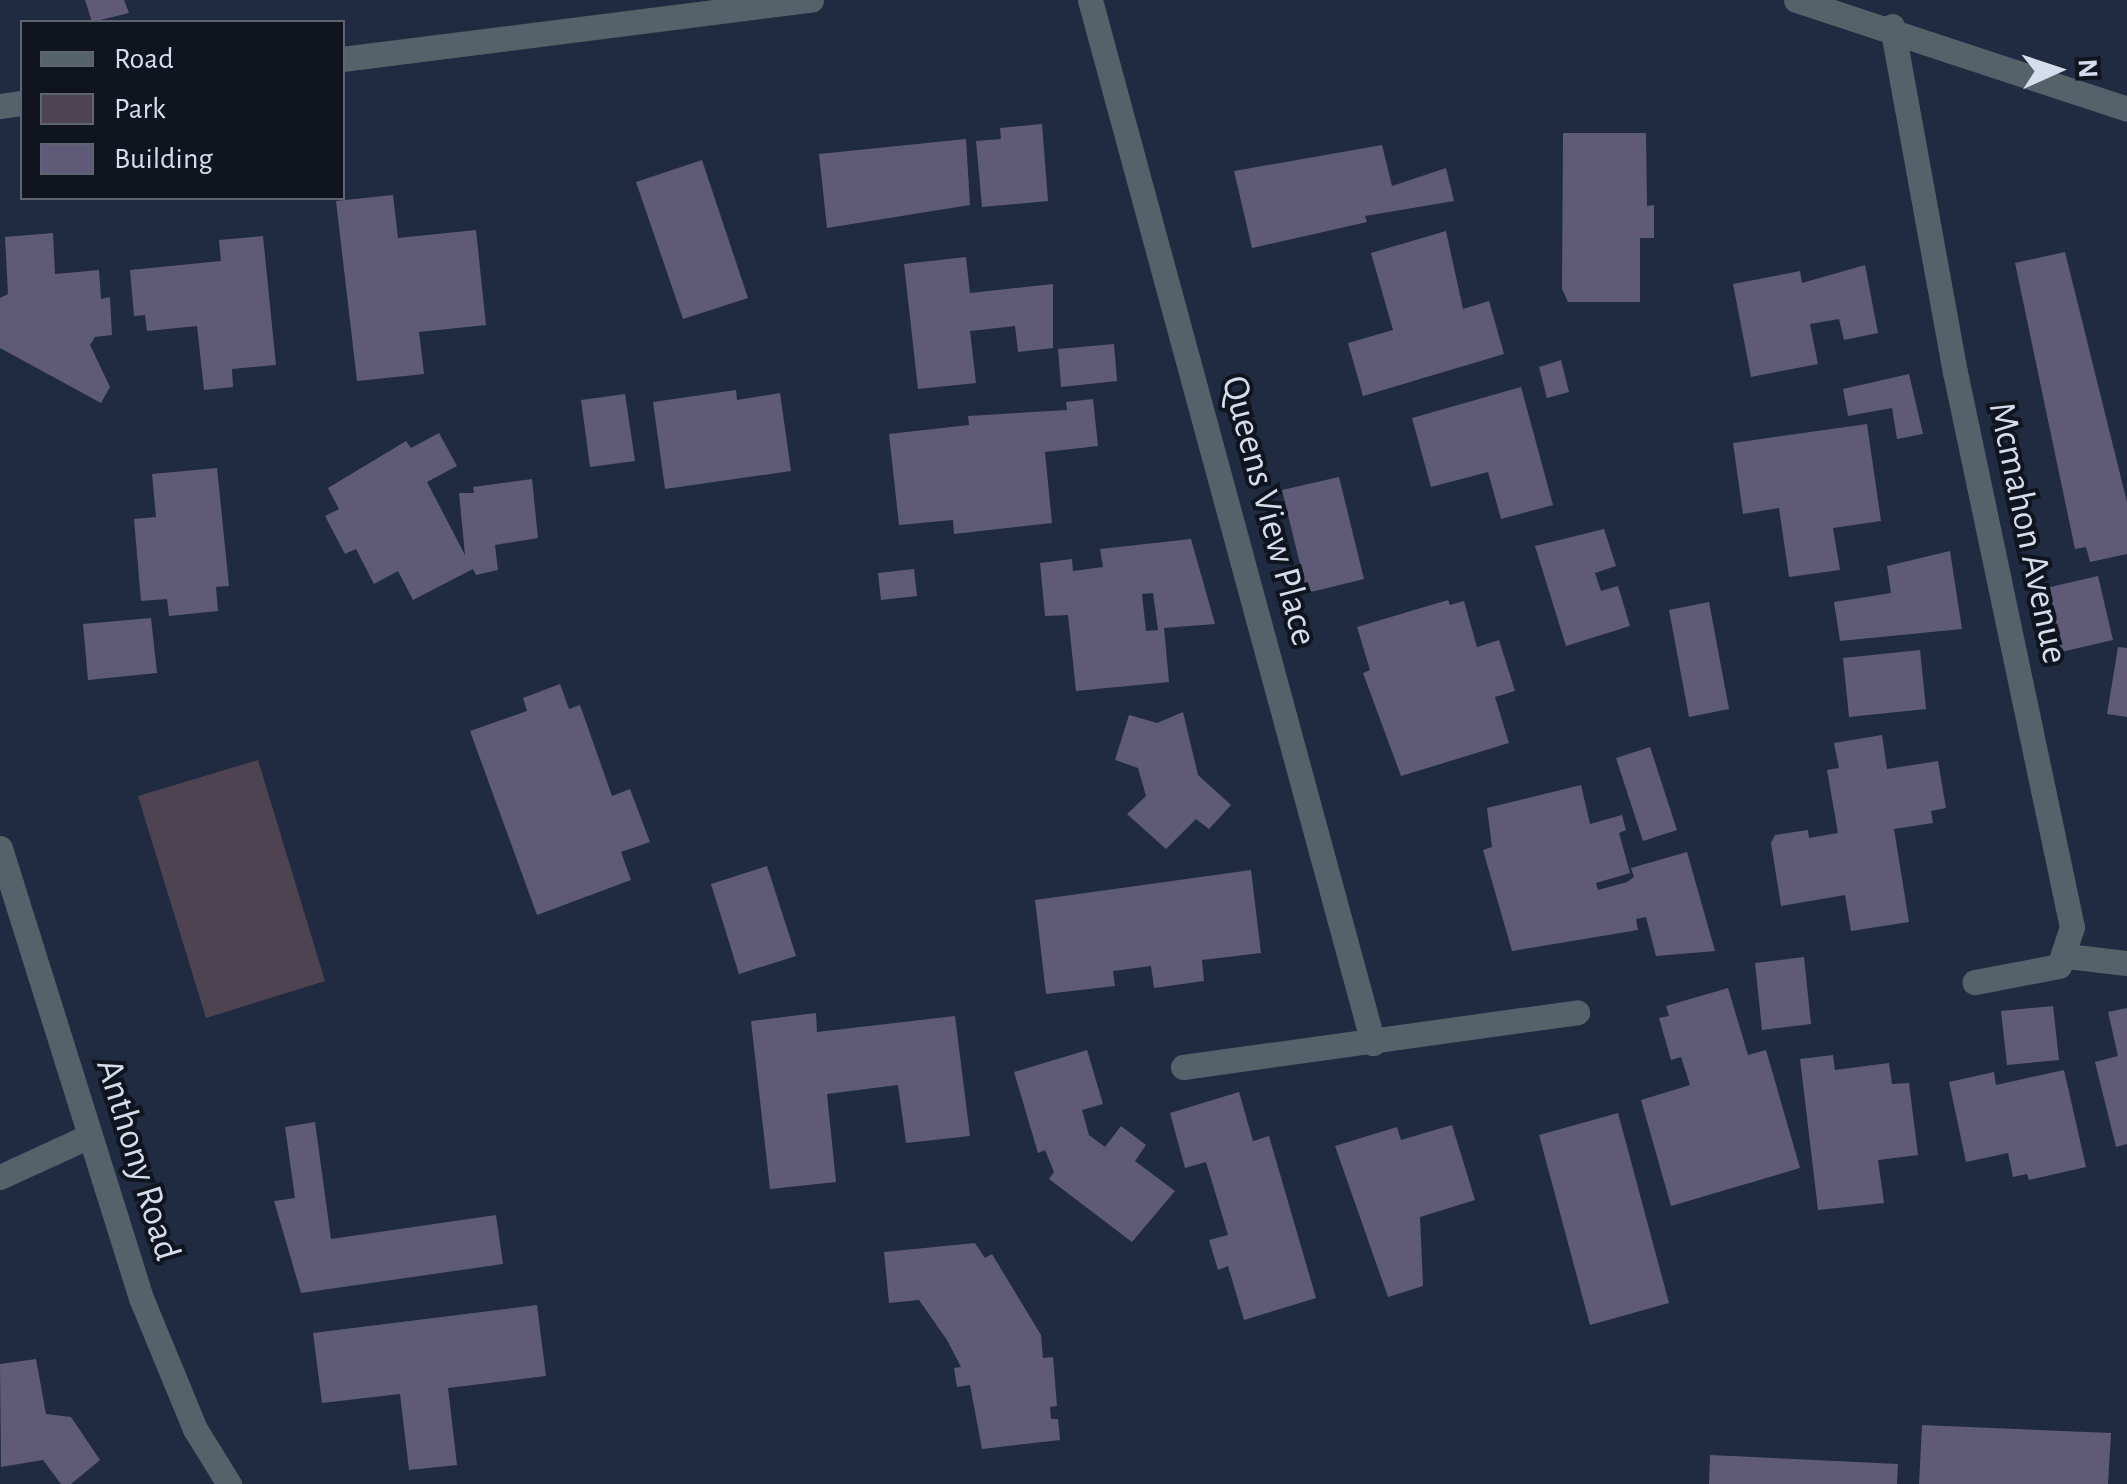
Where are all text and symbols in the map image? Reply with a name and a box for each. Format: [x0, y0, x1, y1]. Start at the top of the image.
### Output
legend [20, 20, 345, 200]
north arrow [2007, 20, 2107, 120]
text: Road [114, 44, 174, 74]
text: N [2072, 58, 2101, 79]
text: Park [114, 94, 166, 124]
text: Building [114, 144, 213, 174]
street label: Queens View Place [1210, 371, 1326, 651]
street label: Mcmahon Avenue [1977, 398, 2077, 668]
street label: Anthony Road [85, 1054, 189, 1266]

